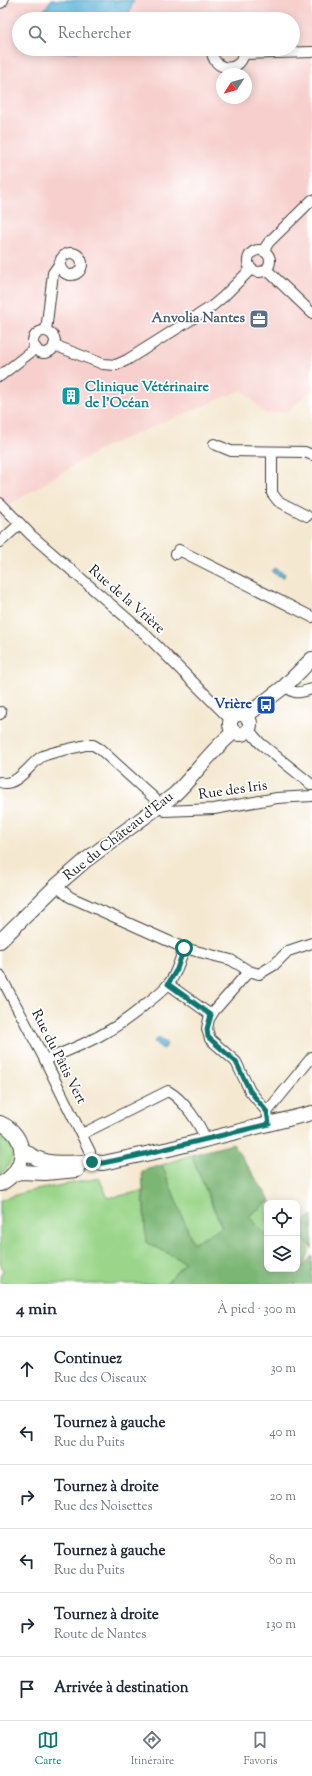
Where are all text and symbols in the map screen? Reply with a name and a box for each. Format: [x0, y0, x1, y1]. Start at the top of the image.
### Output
search box [12, 12, 300, 56]
icon: search [26, 23, 48, 45]
text: Rechercher [58, 24, 131, 45]
north arrow [216, 68, 252, 104]
office icon: Anvolia Nantes [248, 308, 270, 330]
place label: Anvolia Nantes [151, 309, 245, 329]
place label: Clinique Vétérinaire de l'Océan [85, 378, 209, 414]
building icon: Clinique Vétérinaire de l'Océan [60, 385, 82, 407]
street label: Rue de la Vrière [83, 561, 169, 639]
bus stop icon: Vrière [255, 694, 277, 716]
place label: Vrière [214, 695, 252, 715]
street label: Rue des Iris [197, 776, 269, 806]
street label: Rue du Château d'Eau [60, 788, 178, 886]
route start [175, 939, 193, 957]
street label: Rue du Pâtis Vert [26, 1006, 91, 1108]
route end [83, 1153, 101, 1171]
map controls [264, 1200, 300, 1272]
button: locate [264, 1200, 300, 1236]
button: layers [264, 1236, 300, 1272]
text: 4 min [16, 1298, 57, 1322]
text: À pied · 300 m [217, 1301, 296, 1319]
text: Continuez [54, 1349, 122, 1370]
icon: ahead [16, 1358, 38, 1380]
text: 30 m [270, 1360, 296, 1378]
text: Rue des Oiseaux [54, 1370, 147, 1388]
text: Tournez à gauche [54, 1413, 165, 1434]
icon: left [16, 1422, 38, 1444]
text: 40 m [269, 1424, 296, 1442]
text: Rue du Puits [54, 1434, 125, 1452]
text: Tournez à droite [54, 1477, 159, 1498]
icon: right [16, 1486, 38, 1508]
text: 20 m [270, 1488, 296, 1506]
text: Rue des Noisettes [54, 1498, 153, 1516]
text: Tournez à gauche [54, 1541, 165, 1562]
icon: left [16, 1550, 38, 1572]
text: 80 m [269, 1552, 296, 1570]
text: Rue du Puits [54, 1562, 125, 1580]
text: Tournez à droite [54, 1605, 159, 1626]
icon: right [16, 1614, 38, 1636]
text: 130 m [266, 1616, 296, 1634]
text: Route de Nantes [54, 1626, 146, 1644]
icon: arrive [16, 1678, 38, 1700]
text: Arrivée à destination [54, 1678, 189, 1699]
tab: Carte [35, 1729, 61, 1769]
tab: Itinéraire [131, 1729, 174, 1769]
tab: Favoris [243, 1729, 277, 1769]

